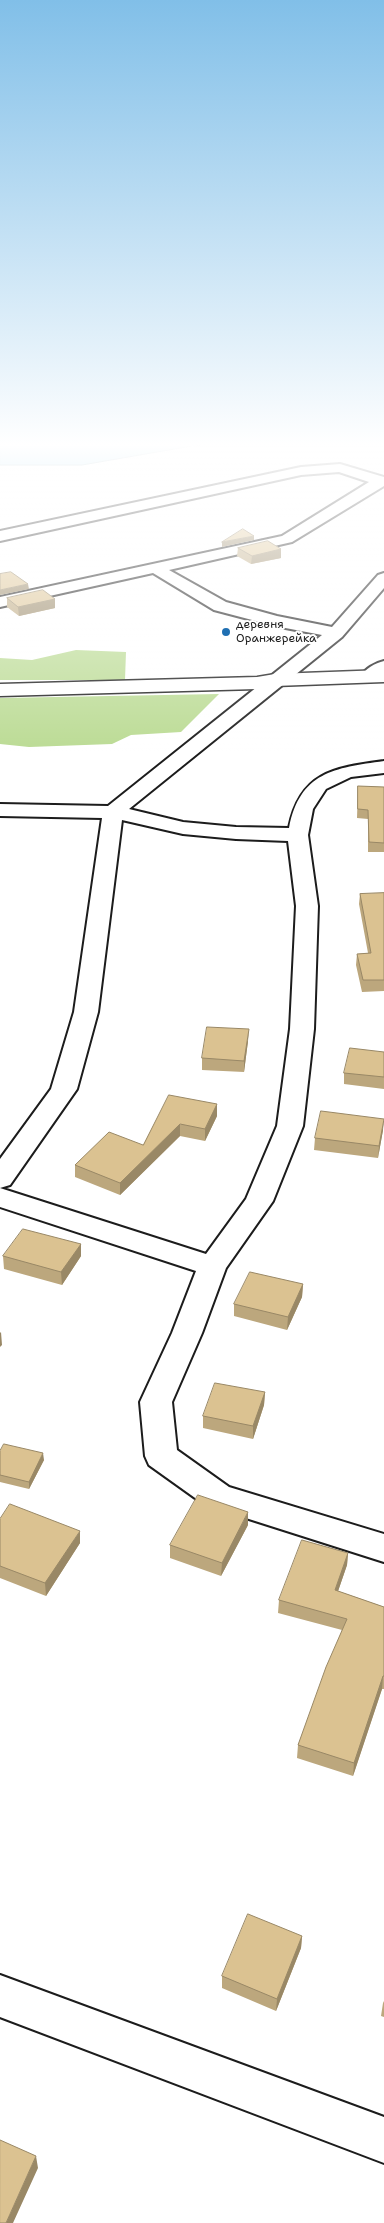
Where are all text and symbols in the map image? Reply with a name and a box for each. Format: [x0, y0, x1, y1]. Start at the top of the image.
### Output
place label: деревня Оранжерейка [236, 618, 317, 646]
marker: деревня Оранжерейка [220, 626, 232, 638]

